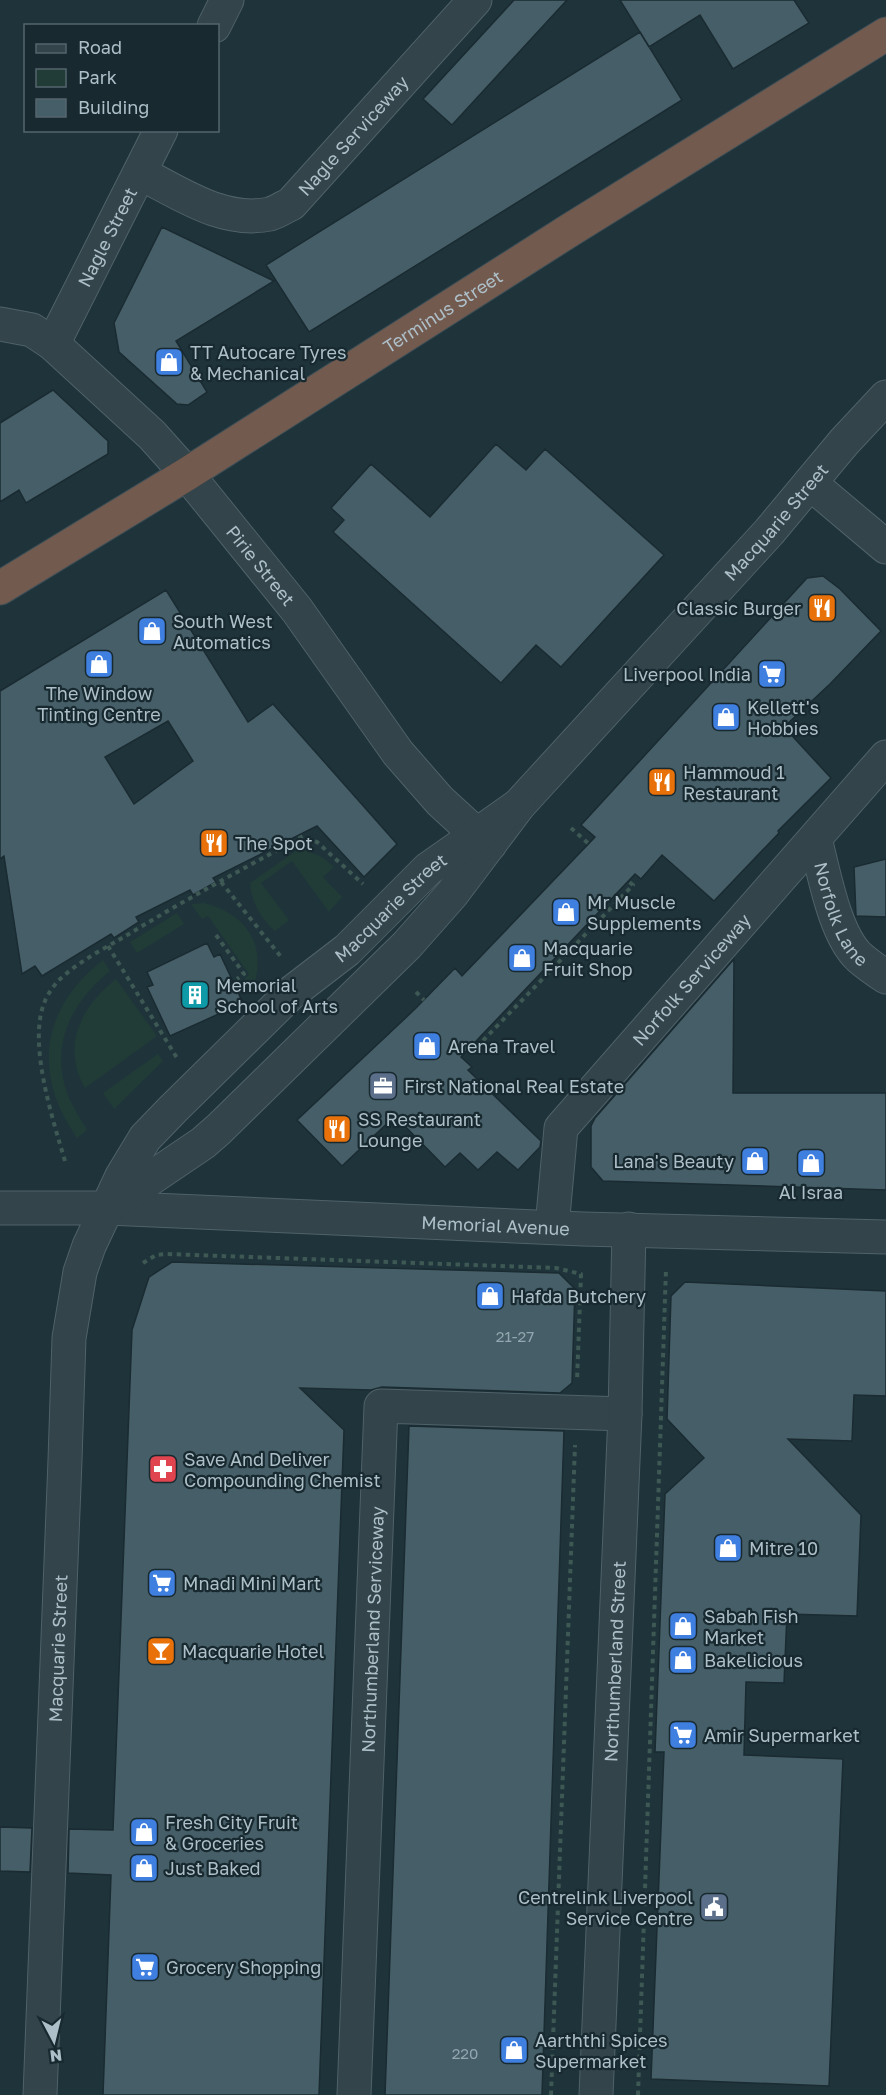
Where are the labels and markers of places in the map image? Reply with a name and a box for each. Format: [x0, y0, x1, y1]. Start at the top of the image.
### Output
place label: TT Autocare Tyres & Mechanical [190, 341, 347, 384]
shop icon: TT Autocare Tyres & Mechanical [153, 346, 185, 378]
restaurant icon: Classic Burger [806, 592, 838, 624]
place label: Classic Burger [676, 597, 801, 619]
place label: South West Automatics [173, 610, 273, 653]
shop icon: South West Automatics [136, 615, 168, 647]
shop icon: The Window Tinting Centre [83, 648, 115, 680]
supermarket icon: Liverpool India [756, 658, 788, 690]
place label: Liverpool India [623, 663, 751, 685]
place label: The Window Tinting Centre [37, 682, 161, 725]
place label: Kellett's Hobbies [747, 696, 819, 739]
shop icon: Kellett's Hobbies [710, 701, 742, 733]
place label: Hammoud 1 Restaurant [683, 761, 785, 804]
restaurant icon: Hammoud 1 Restaurant [646, 766, 678, 798]
restaurant icon: The Spot [198, 827, 230, 859]
place label: The Spot [235, 832, 313, 854]
place label: Mr Muscle Supplements [587, 891, 702, 934]
shop icon: Mr Muscle Supplements [550, 896, 582, 928]
place label: Macquarie Fruit Shop [543, 937, 633, 980]
shop icon: Macquarie Fruit Shop [506, 942, 538, 974]
place label: Memorial School of Arts [216, 974, 338, 1017]
building icon: Memorial School of Arts [179, 979, 211, 1011]
shop icon: Arena Travel [411, 1030, 443, 1062]
place label: Arena Travel [448, 1035, 555, 1057]
office icon: First National Real Estate [367, 1070, 399, 1102]
place label: First National Real Estate [404, 1075, 624, 1097]
place label: SS Restaurant Lounge [358, 1108, 481, 1151]
restaurant icon: SS Restaurant Lounge [321, 1113, 353, 1145]
shop icon: Lana's Beauty [739, 1145, 771, 1177]
shop icon: Al Israa [795, 1147, 827, 1179]
place label: Lana's Beauty [613, 1150, 734, 1172]
place label: Al Israa [779, 1181, 843, 1203]
shop icon: Hafda Butchery [474, 1280, 506, 1312]
place label: Hafda Butchery [511, 1285, 646, 1307]
place label: Save And Deliver Compounding Chemist [184, 1448, 381, 1491]
pharmacy icon: Save And Deliver Compounding Chemist [147, 1453, 179, 1485]
shop icon: Mitre 10 [712, 1532, 744, 1564]
place label: Mitre 10 [749, 1537, 818, 1559]
supermarket icon: Mnadi Mini Mart [146, 1567, 178, 1599]
place label: Mnadi Mini Mart [183, 1572, 321, 1594]
place label: Sabah Fish Market [704, 1605, 799, 1648]
shop icon: Sabah Fish Market [667, 1610, 699, 1642]
bar icon: Macquarie Hotel [145, 1635, 177, 1667]
place label: Macquarie Hotel [182, 1640, 324, 1662]
shop icon: Bakelicious [667, 1644, 699, 1676]
place label: Bakelicious [704, 1649, 803, 1671]
supermarket icon: Amir Supermarket [667, 1719, 699, 1751]
place label: Amir Supermarket [704, 1724, 860, 1746]
place label: Fresh City Fruit & Groceries [165, 1811, 298, 1854]
shop icon: Fresh City Fruit & Groceries [128, 1816, 160, 1848]
shop icon: Just Baked [128, 1852, 160, 1884]
place label: Just Baked [165, 1857, 261, 1879]
place label: Centrelink Liverpool Service Centre [518, 1886, 693, 1929]
public building icon: Centrelink Liverpool Service Centre [698, 1891, 730, 1923]
supermarket icon: Grocery Shopping [129, 1951, 161, 1983]
place label: Grocery Shopping [166, 1956, 321, 1978]
place label: Aarththi Spices Supermarket [535, 2029, 668, 2072]
shop icon: Aarththi Spices Supermarket [498, 2034, 530, 2066]

